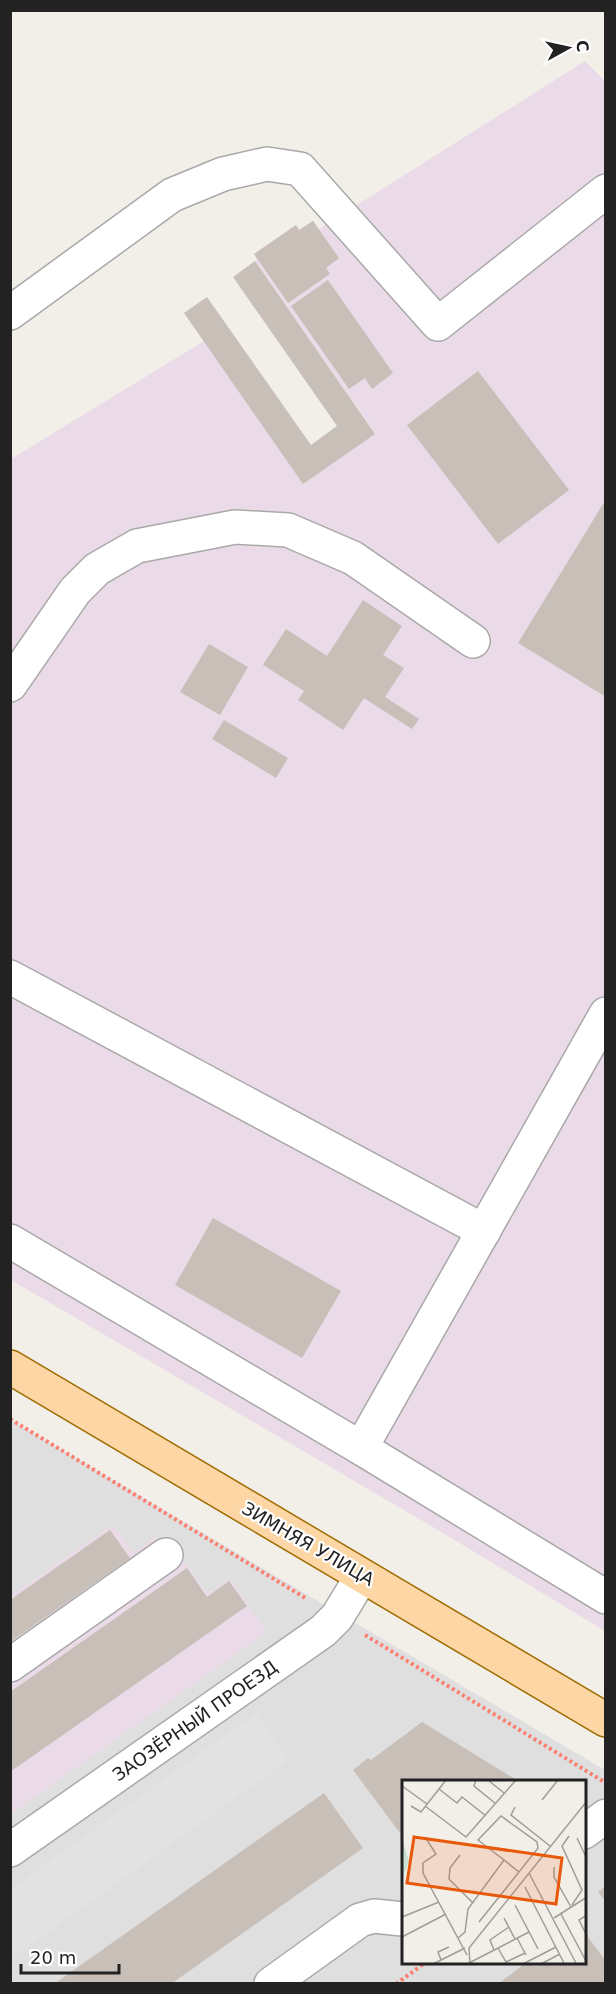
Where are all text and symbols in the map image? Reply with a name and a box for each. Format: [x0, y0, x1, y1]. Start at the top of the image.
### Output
north arrow [538, 18, 598, 78]
text: С [572, 39, 593, 53]
street label: ЗИМНЯЯ УЛИЦА [238, 1497, 379, 1590]
street label: ЗАОЗЁРНЫЙ ПРОЕЗД [108, 1656, 281, 1785]
inset map [402, 1780, 586, 1964]
scale bar [21, 1937, 118, 1975]
text: 20 m [30, 1947, 76, 1968]

